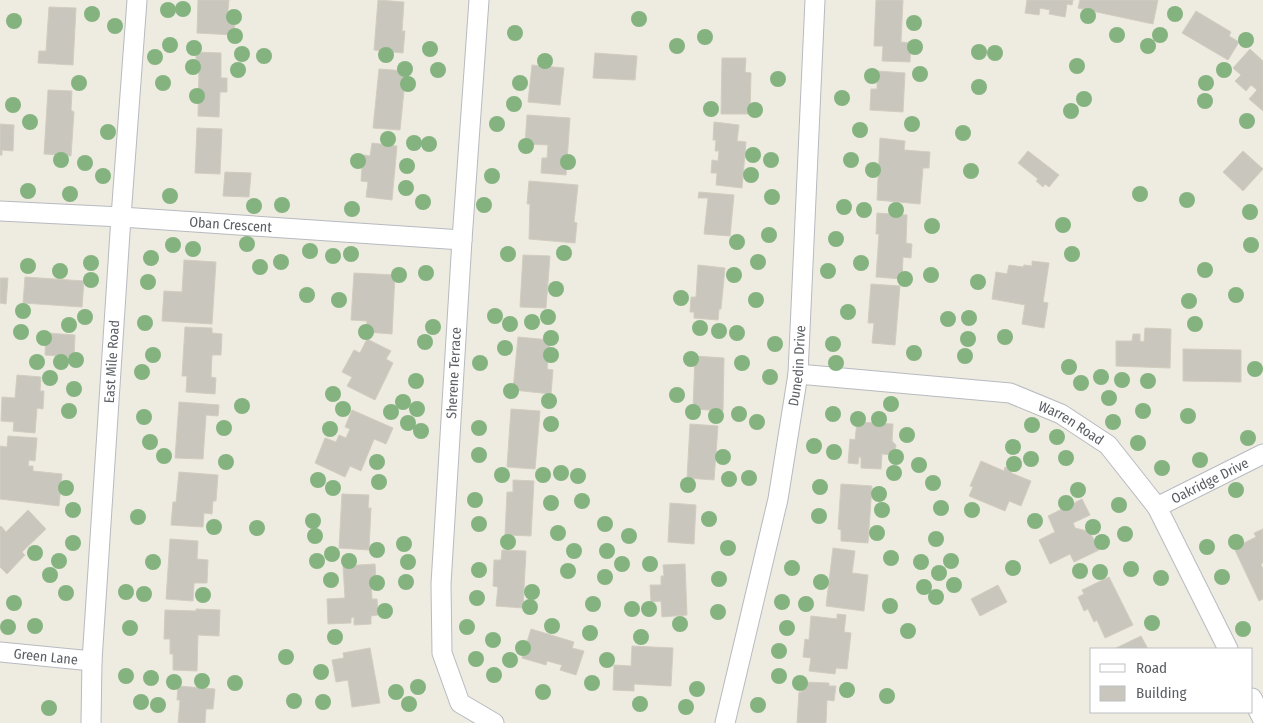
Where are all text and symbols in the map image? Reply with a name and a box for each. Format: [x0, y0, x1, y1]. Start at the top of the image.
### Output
street label: Oban Crescent [189, 213, 273, 236]
street label: East Mile Road [100, 319, 123, 404]
street label: Dunedin Drive [784, 325, 809, 407]
street label: Sherene Terrace [443, 327, 465, 419]
street label: Warren Road [1036, 397, 1107, 448]
street label: Oakridge Drive [1168, 454, 1251, 507]
street label: Green Lane [13, 645, 79, 668]
legend [1090, 648, 1253, 713]
text: Road [1136, 659, 1167, 677]
text: Building [1136, 684, 1187, 702]

